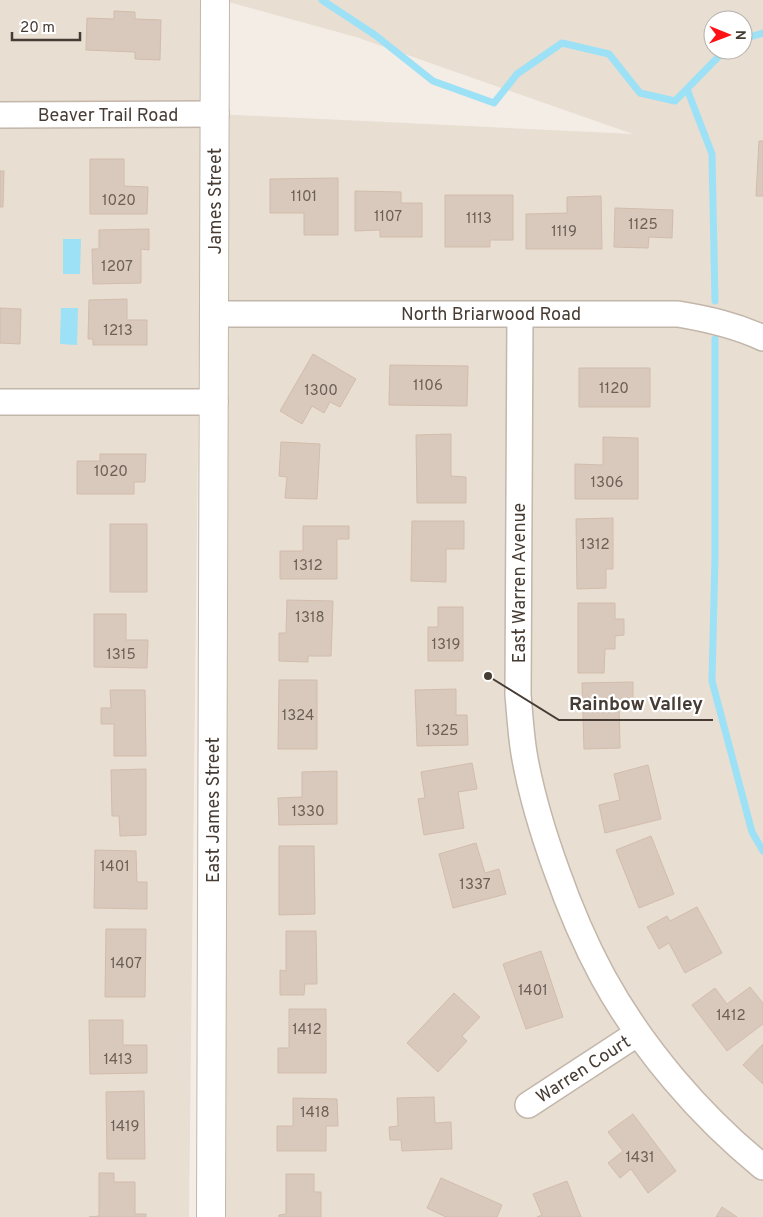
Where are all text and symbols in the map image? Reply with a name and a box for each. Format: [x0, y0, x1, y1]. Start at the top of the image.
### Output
scale bar [12, 10, 80, 42]
north arrow [703, 10, 753, 60]
text: 20 m [20, 19, 55, 38]
text: N [731, 30, 748, 40]
street label: Beaver Trail Road [38, 105, 178, 128]
street label: James Street [205, 148, 228, 254]
house number: 1101 [291, 188, 317, 207]
house number: 1020 [102, 192, 136, 211]
house number: 1107 [374, 208, 402, 227]
house number: 1113 [466, 210, 492, 229]
house number: 1125 [628, 216, 658, 235]
house number: 1119 [551, 223, 577, 242]
house number: 1207 [101, 258, 133, 277]
street label: North Briarwood Road [401, 304, 581, 327]
house number: 1213 [103, 322, 133, 341]
house number: 1106 [413, 377, 443, 396]
house number: 1120 [599, 380, 629, 399]
house number: 1300 [304, 382, 338, 401]
house number: 1020 [94, 463, 128, 482]
house number: 1306 [590, 474, 624, 493]
street label: East Warren Avenue [509, 503, 532, 663]
house number: 1312 [580, 536, 610, 555]
house number: 1312 [293, 557, 323, 576]
house number: 1318 [295, 609, 325, 628]
house number: 1319 [431, 636, 461, 655]
house number: 1315 [106, 646, 136, 665]
callout: Rainbow Valley [559, 686, 713, 720]
text: Rainbow Valley [569, 693, 703, 717]
house number: 1324 [282, 707, 314, 726]
house number: 1325 [426, 722, 458, 741]
street label: East James Street [203, 737, 226, 883]
house number: 1330 [291, 803, 325, 822]
house number: 1401 [100, 858, 130, 877]
house number: 1337 [459, 876, 491, 895]
house number: 1407 [110, 955, 142, 974]
house number: 1401 [518, 982, 548, 1001]
house number: 1412 [716, 1007, 746, 1026]
house number: 1412 [292, 1021, 322, 1040]
street label: Warren Court [532, 1031, 635, 1109]
house number: 1413 [103, 1051, 133, 1070]
house number: 1418 [300, 1104, 330, 1123]
house number: 1419 [110, 1118, 140, 1137]
house number: 1431 [625, 1149, 655, 1168]

